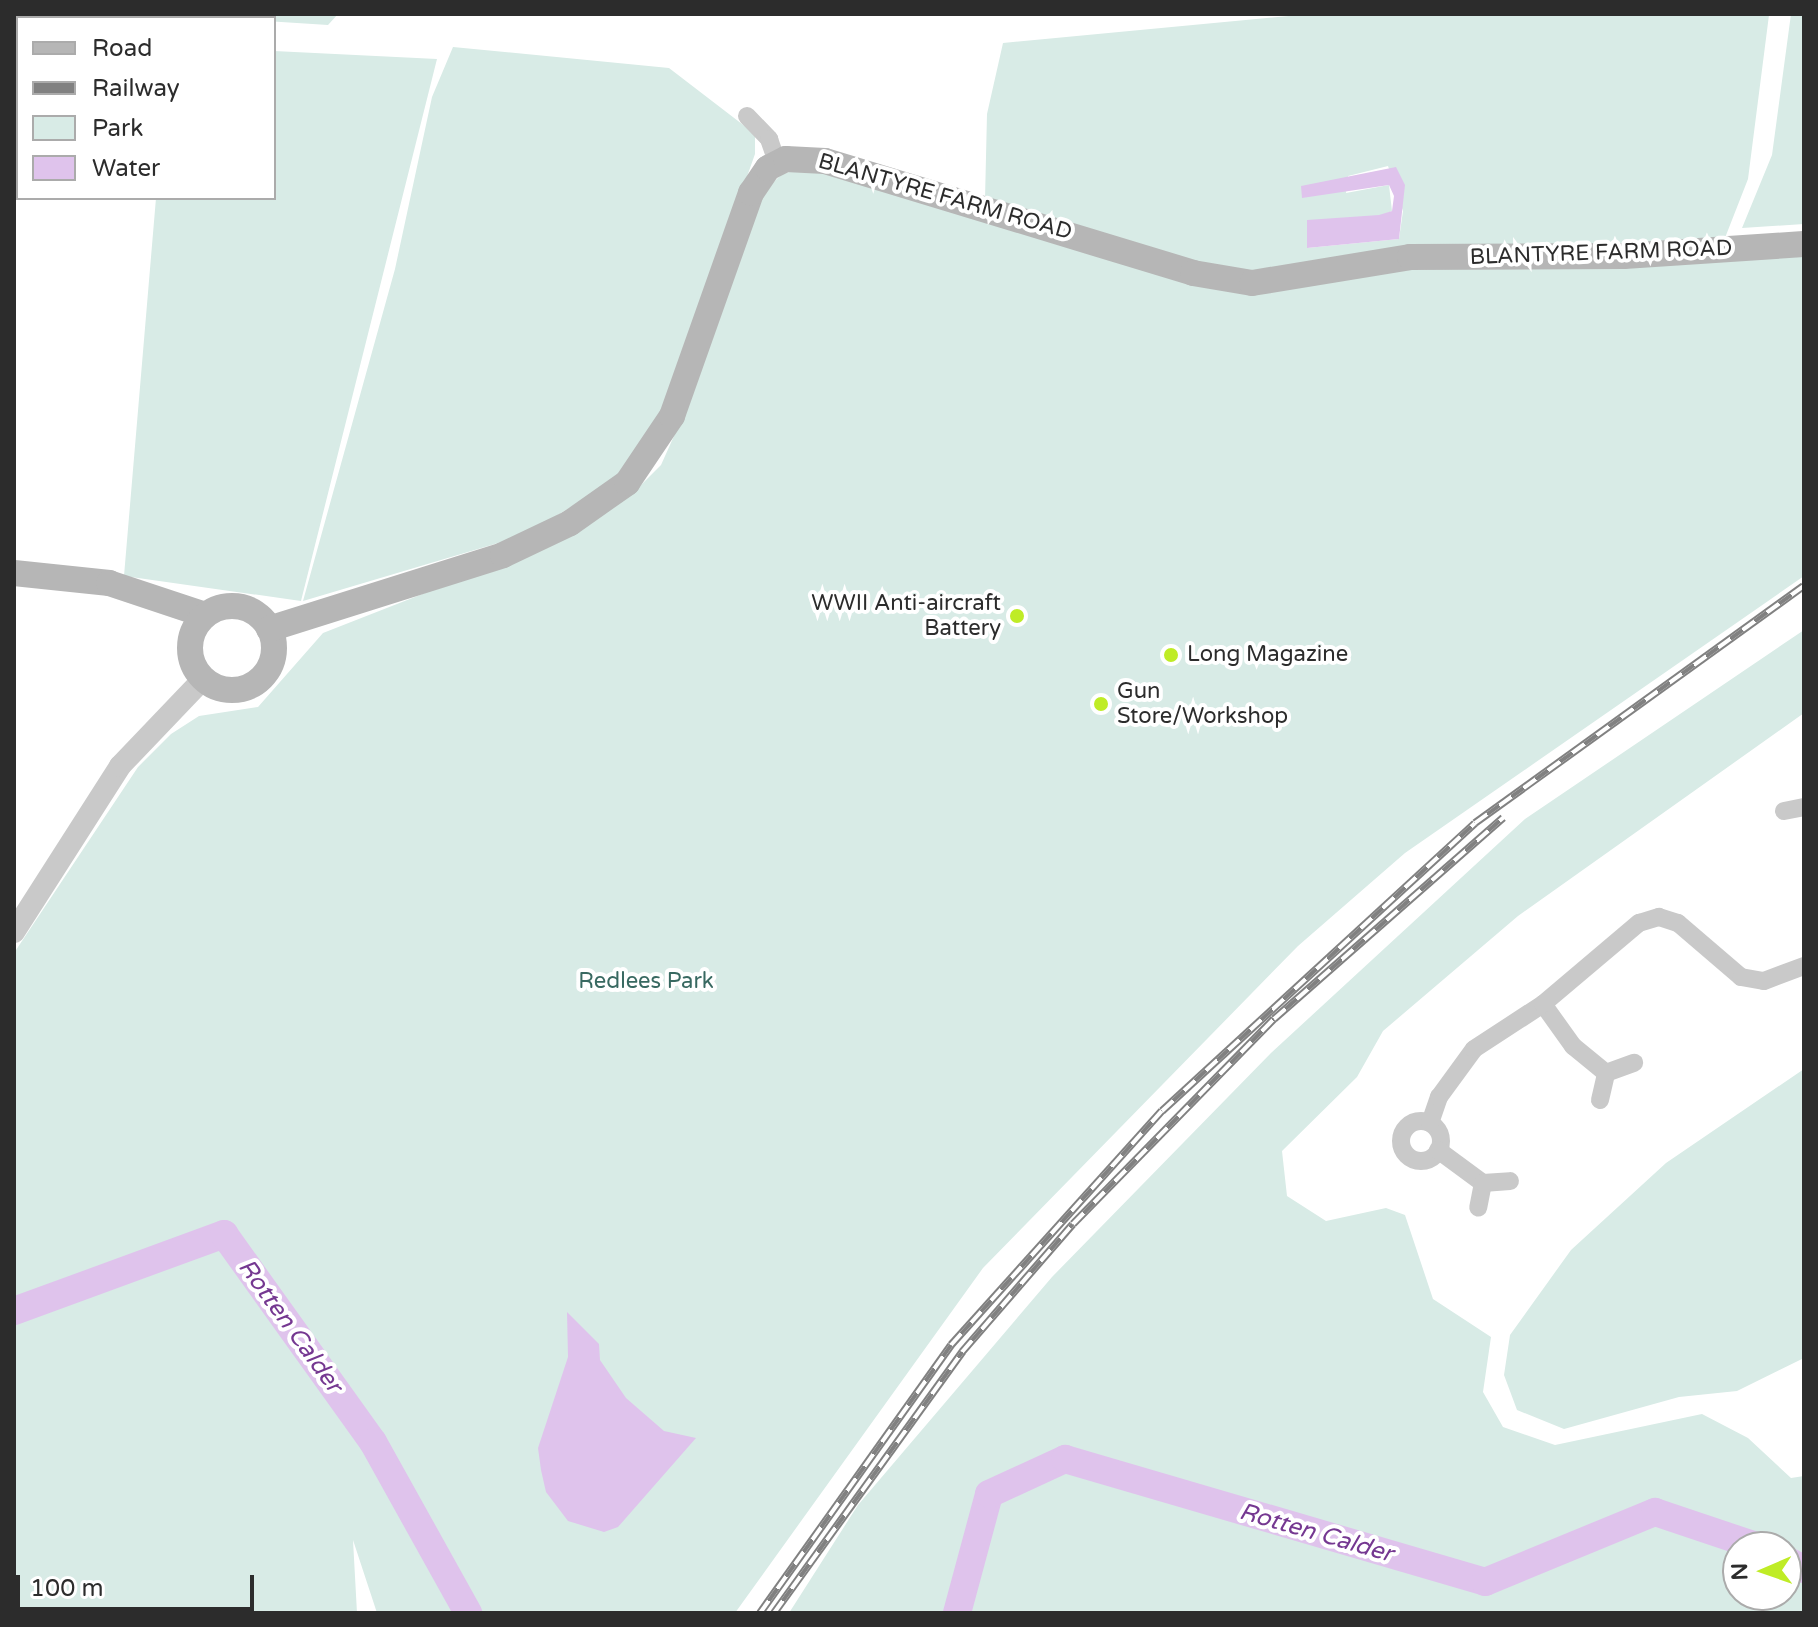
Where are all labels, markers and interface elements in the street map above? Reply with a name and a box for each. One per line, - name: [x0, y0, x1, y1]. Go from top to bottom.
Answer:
- legend: [16, 16, 276, 200]
- text: Road: [92, 34, 152, 63]
- text: Railway: [92, 74, 180, 103]
- text: Park: [92, 114, 143, 143]
- street label: BLANTYRE FARM ROAD: [815, 148, 1075, 246]
- text: Water: [92, 154, 160, 183]
- street label: BLANTYRE FARM ROAD: [1469, 235, 1733, 271]
- place label: WWII Anti-aircraft Battery: [811, 590, 1001, 642]
- marker: WWII Anti-aircraft Battery: [1008, 607, 1026, 625]
- place label: Long Magazine: [1187, 642, 1348, 668]
- marker: Long Magazine: [1162, 646, 1180, 664]
- place label: Gun Store/Workshop: [1117, 678, 1288, 730]
- marker: Gun Store/Workshop: [1092, 695, 1110, 713]
- park label: Redlees Park: [578, 969, 714, 995]
- water label: Rotten Calder: [232, 1254, 348, 1398]
- water label: Rotten Calder: [1236, 1497, 1396, 1569]
- north arrow: [1722, 1531, 1802, 1611]
- scale bar: [20, 1559, 258, 1609]
- text: N: [1727, 1562, 1753, 1581]
- text: 100 m: [30, 1574, 104, 1603]

